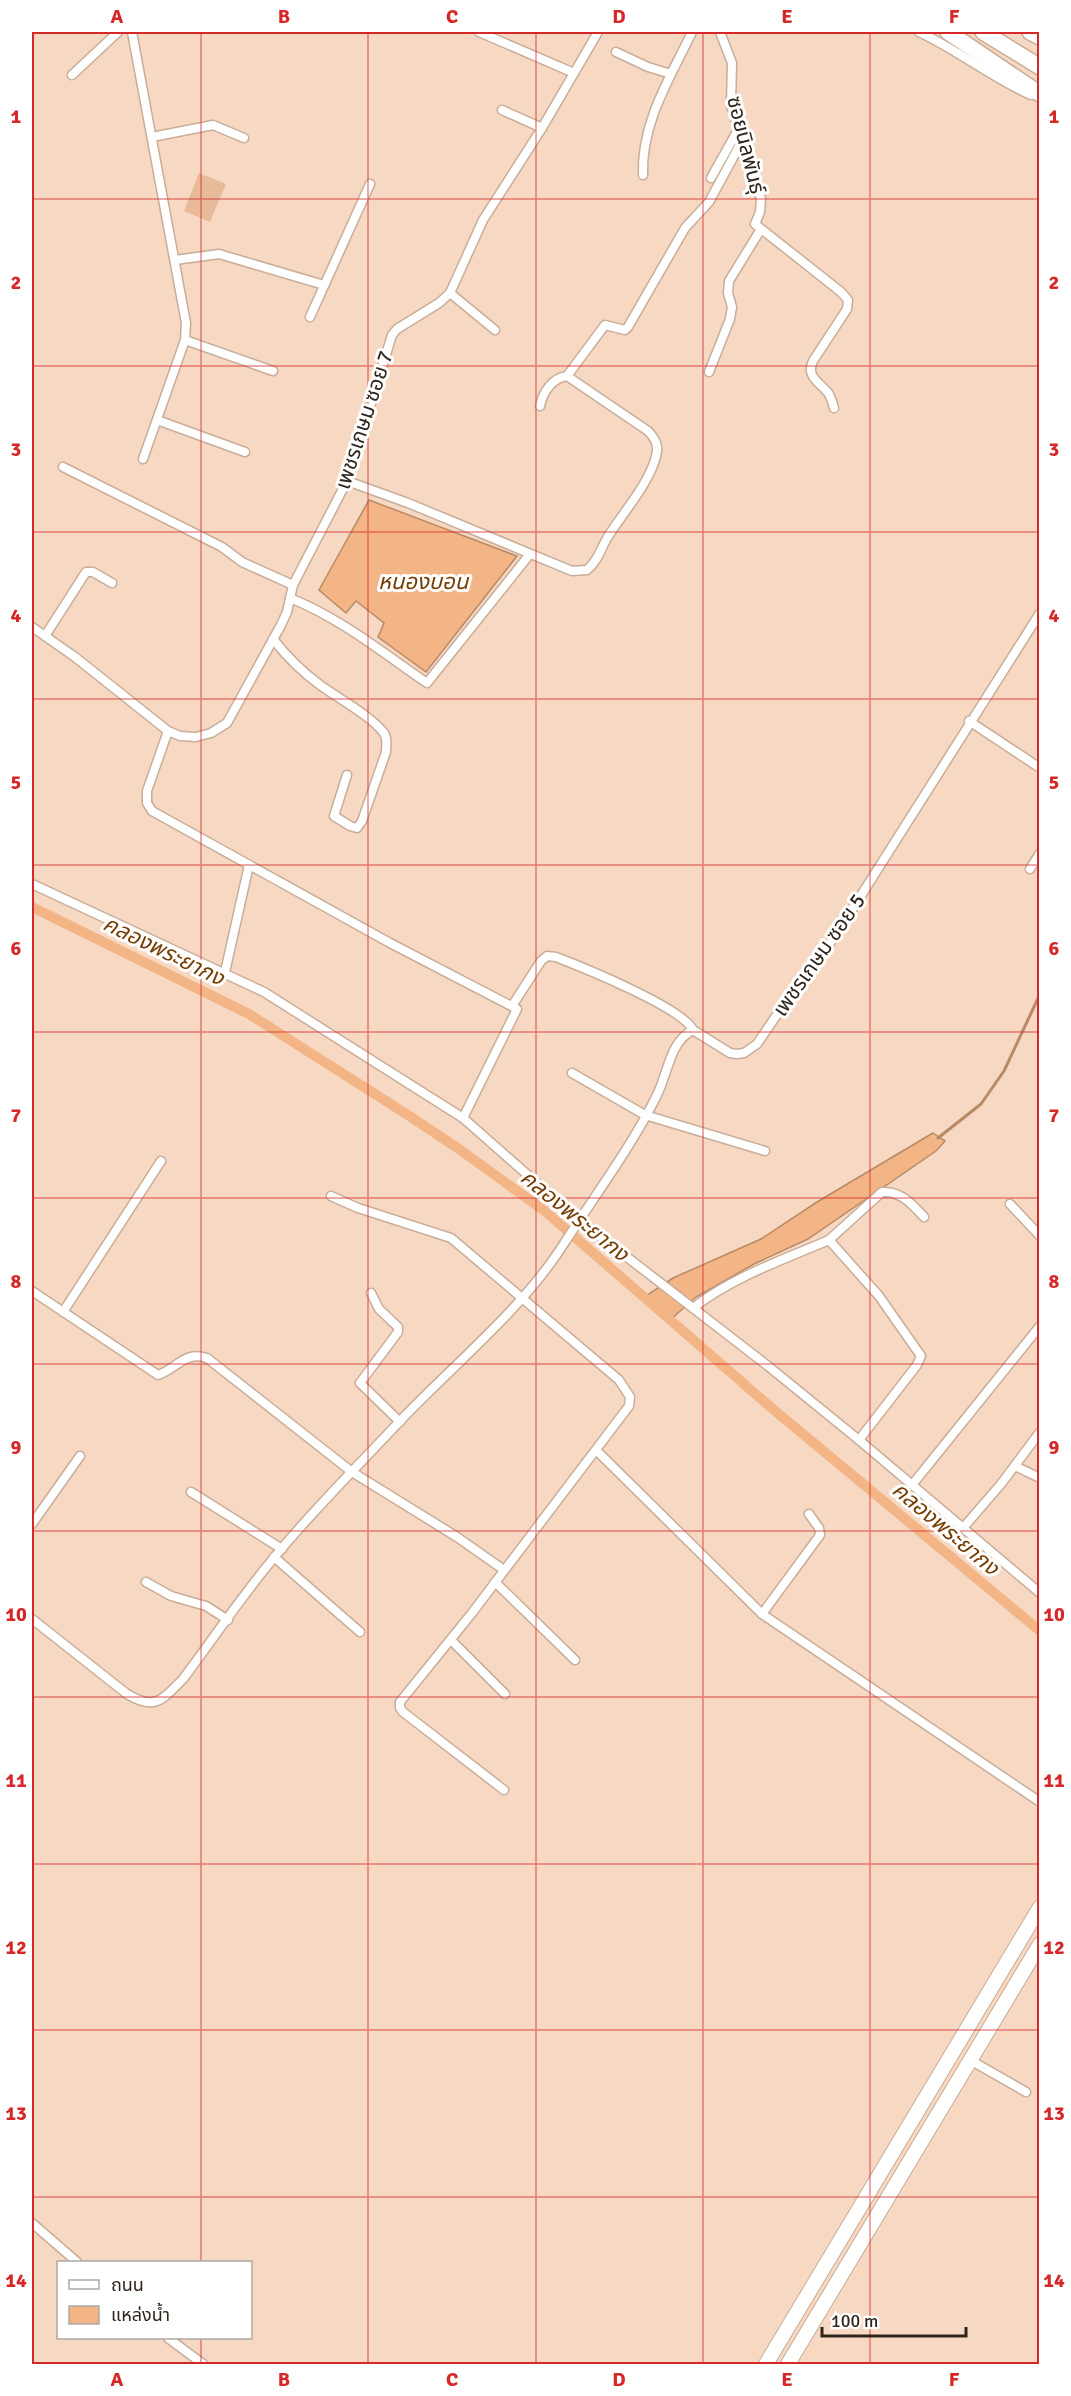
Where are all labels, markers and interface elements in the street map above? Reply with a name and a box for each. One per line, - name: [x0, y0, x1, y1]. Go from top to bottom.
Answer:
- text: A: [111, 4, 124, 29]
- text: B: [278, 4, 290, 29]
- text: C: [446, 4, 458, 29]
- text: D: [612, 4, 626, 29]
- text: E: [781, 4, 793, 29]
- text: F: [949, 4, 960, 29]
- street label: ซอยนิลพันธุ์: [721, 93, 771, 197]
- text: 1: [11, 104, 22, 129]
- text: 1: [1049, 104, 1060, 129]
- text: 2: [11, 270, 21, 295]
- text: 2: [1049, 270, 1059, 295]
- street label: เพชรเกษม ซอย 7: [329, 347, 399, 493]
- text: 3: [11, 437, 21, 462]
- text: 3: [1049, 437, 1059, 462]
- water label: หนองบอน: [378, 568, 470, 595]
- text: 4: [11, 603, 22, 628]
- text: 4: [1049, 603, 1060, 628]
- text: 5: [11, 770, 21, 795]
- text: 5: [1049, 770, 1059, 795]
- street label: เพชรเกษม ซอย 5: [767, 889, 871, 1021]
- water label: คลองพระยากง: [99, 910, 230, 992]
- text: 6: [11, 936, 22, 961]
- text: 6: [1049, 936, 1060, 961]
- text: 7: [11, 1103, 22, 1128]
- text: 7: [1049, 1103, 1060, 1128]
- water label: คลองพระยากง: [515, 1164, 635, 1268]
- text: 8: [11, 1269, 22, 1294]
- text: 8: [1049, 1269, 1060, 1294]
- text: 9: [11, 1435, 22, 1460]
- text: 9: [1049, 1435, 1060, 1460]
- water label: คลองพระยากง: [887, 1476, 1005, 1582]
- text: 10: [5, 1602, 27, 1627]
- text: 10: [1043, 1602, 1065, 1627]
- text: 11: [5, 1768, 27, 1793]
- text: 11: [1043, 1768, 1065, 1793]
- text: 12: [5, 1935, 27, 1960]
- text: 12: [1043, 1935, 1065, 1960]
- text: 13: [5, 2101, 27, 2126]
- text: 13: [1043, 2101, 1065, 2126]
- legend: [57, 2261, 252, 2339]
- text: 14: [5, 2268, 27, 2293]
- text: 14: [1043, 2268, 1065, 2293]
- text: ถนน: [111, 2274, 144, 2296]
- scale bar: [822, 2300, 966, 2338]
- text: แหล่งน้ำ: [111, 2302, 170, 2326]
- text: 100 m: [831, 2310, 878, 2332]
- text: A: [111, 2367, 124, 2392]
- text: B: [278, 2367, 290, 2392]
- text: C: [446, 2367, 458, 2392]
- text: D: [612, 2367, 626, 2392]
- text: E: [781, 2367, 793, 2392]
- text: F: [949, 2367, 960, 2392]

